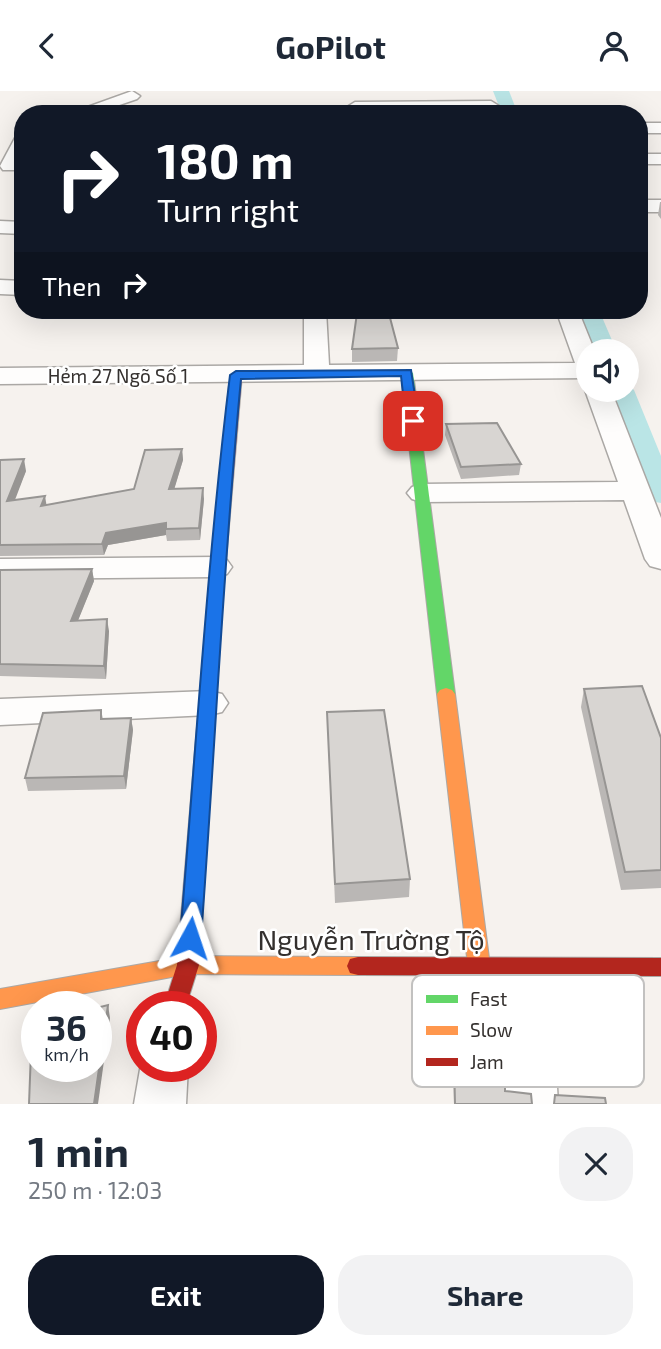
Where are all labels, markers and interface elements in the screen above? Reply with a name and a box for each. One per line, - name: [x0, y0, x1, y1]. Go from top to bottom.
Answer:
- icon: back: [28, 27, 66, 65]
- text: GoPilot: [275, 27, 386, 65]
- icon: person: [595, 27, 633, 65]
- text: 180 m: [157, 130, 293, 189]
- icon: right: [42, 133, 133, 224]
- text: Turn right: [157, 190, 299, 228]
- icon: right: [115, 266, 153, 304]
- text: Then: [42, 270, 101, 301]
- map controls: [576, 339, 639, 402]
- button: sound: [576, 339, 639, 402]
- street label: Hẻm 27 Ngõ Số 1: [48, 364, 188, 387]
- pin: [383, 391, 443, 451]
- icon: arrive: [394, 402, 432, 440]
- position arrow: [153, 901, 227, 975]
- street label: Nguyễn Trường Tộ: [257, 922, 485, 956]
- legend: [412, 975, 644, 1087]
- text: Fast: [470, 987, 507, 1010]
- speed limit sign: 40: [126, 991, 217, 1082]
- text: 36: [46, 1006, 87, 1048]
- text: Slow: [470, 1018, 513, 1041]
- text: km/h: [44, 1043, 89, 1065]
- text: Jam: [470, 1050, 504, 1073]
- text: 1 min: [28, 1125, 129, 1175]
- button: close: [559, 1127, 633, 1201]
- text: 250 m · 12:03: [28, 1176, 162, 1204]
- button: Exit: [28, 1255, 324, 1335]
- button: Share: [338, 1255, 633, 1335]

